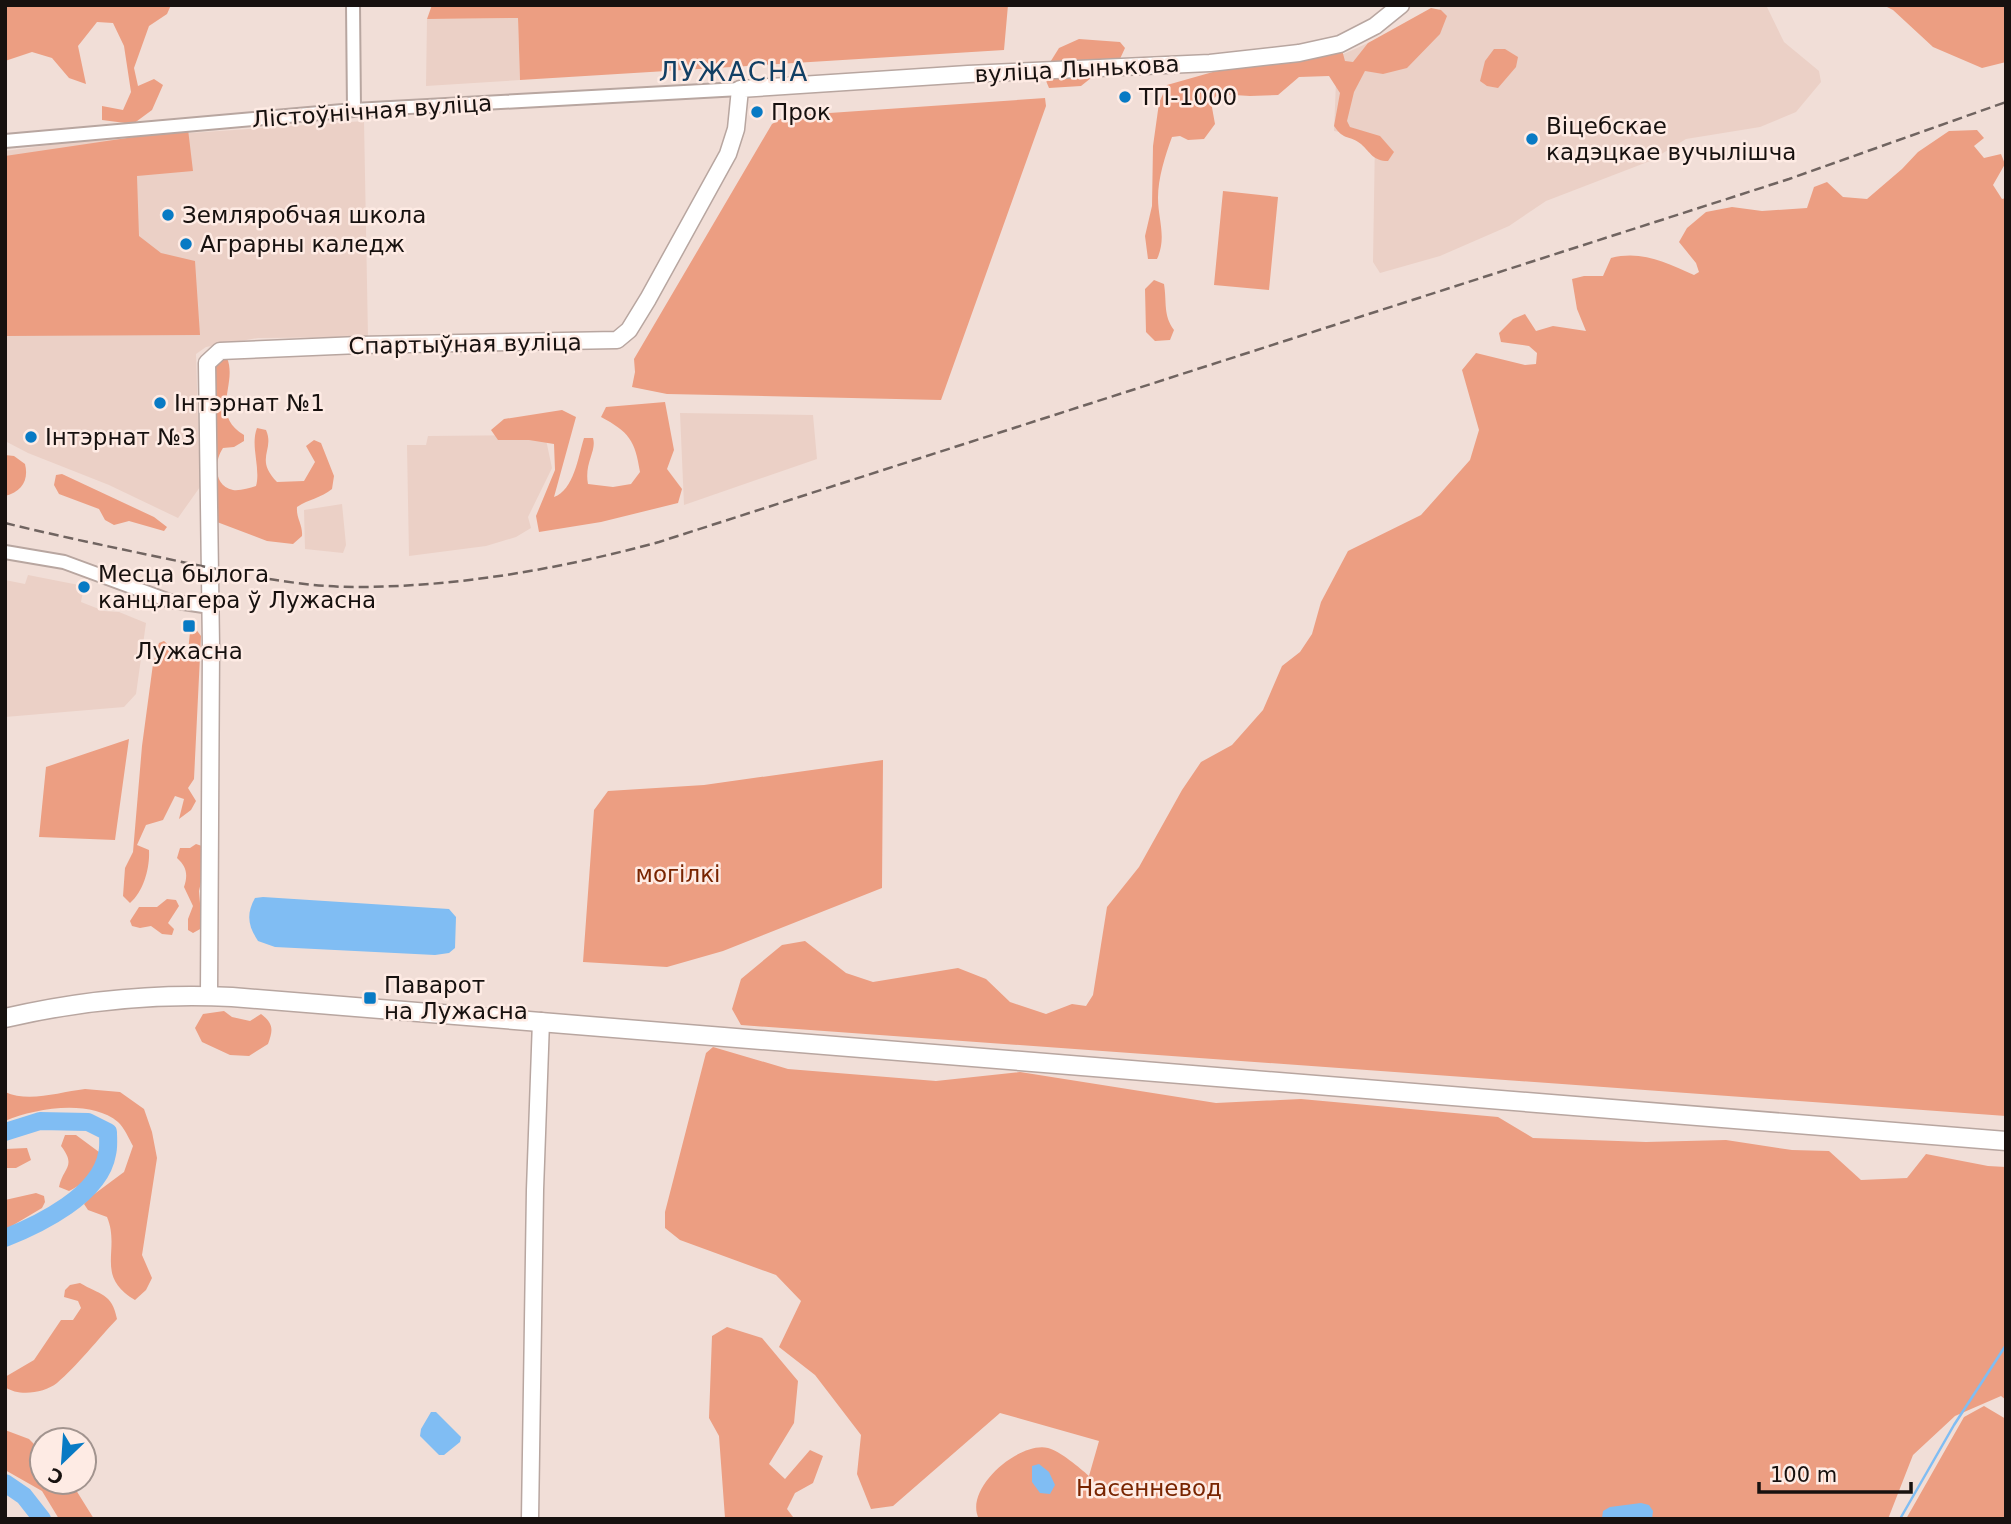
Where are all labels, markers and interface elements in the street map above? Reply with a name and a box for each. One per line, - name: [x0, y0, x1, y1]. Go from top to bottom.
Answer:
- street label: вуліца Лынькова: [974, 51, 1180, 87]
- district label: ЛУЖАСНА: [659, 57, 809, 87]
- place label: ТП-1000: [1138, 84, 1237, 110]
- marker: ТП-1000: [1117, 89, 1133, 105]
- street label: Лістоўнічная вуліца: [251, 90, 493, 132]
- place label: Прок: [771, 99, 831, 125]
- marker: Прок: [749, 104, 765, 120]
- place label: Віцебскае кадэцкае вучылішча: [1546, 113, 1796, 165]
- marker: Віцебскае кадэцкае вучылішча: [1524, 131, 1540, 147]
- place label: Земляробчая школа: [182, 202, 426, 228]
- marker: Земляробчая школа: [160, 207, 176, 223]
- place label: Аграрны каледж: [200, 231, 405, 257]
- marker: Аграрны каледж: [178, 236, 194, 252]
- street label: Спартыўная вуліца: [348, 329, 582, 359]
- place label: Інтэрнат №1: [174, 390, 325, 416]
- marker: Інтэрнат №1: [152, 395, 168, 411]
- place label: Інтэрнат №3: [45, 424, 196, 450]
- marker: Інтэрнат №3: [23, 429, 39, 445]
- place label: Месца былога канцлагера ў Лужасна: [98, 561, 376, 613]
- marker: Месца былога канцлагера ў Лужасна: [76, 579, 92, 595]
- marker: Лужасна: [181, 618, 197, 634]
- place label: Лужасна: [135, 638, 243, 664]
- park label: могілкі: [636, 861, 720, 887]
- place label: Паварот на Лужасна: [384, 972, 528, 1024]
- marker: Паварот на Лужасна: [362, 990, 378, 1006]
- north arrow: [28, 1426, 98, 1496]
- scale bar: [1759, 1450, 1911, 1494]
- text: С: [45, 1463, 67, 1489]
- text: 100 m: [1770, 1463, 1837, 1487]
- park label: Насенневод: [1076, 1475, 1222, 1501]

